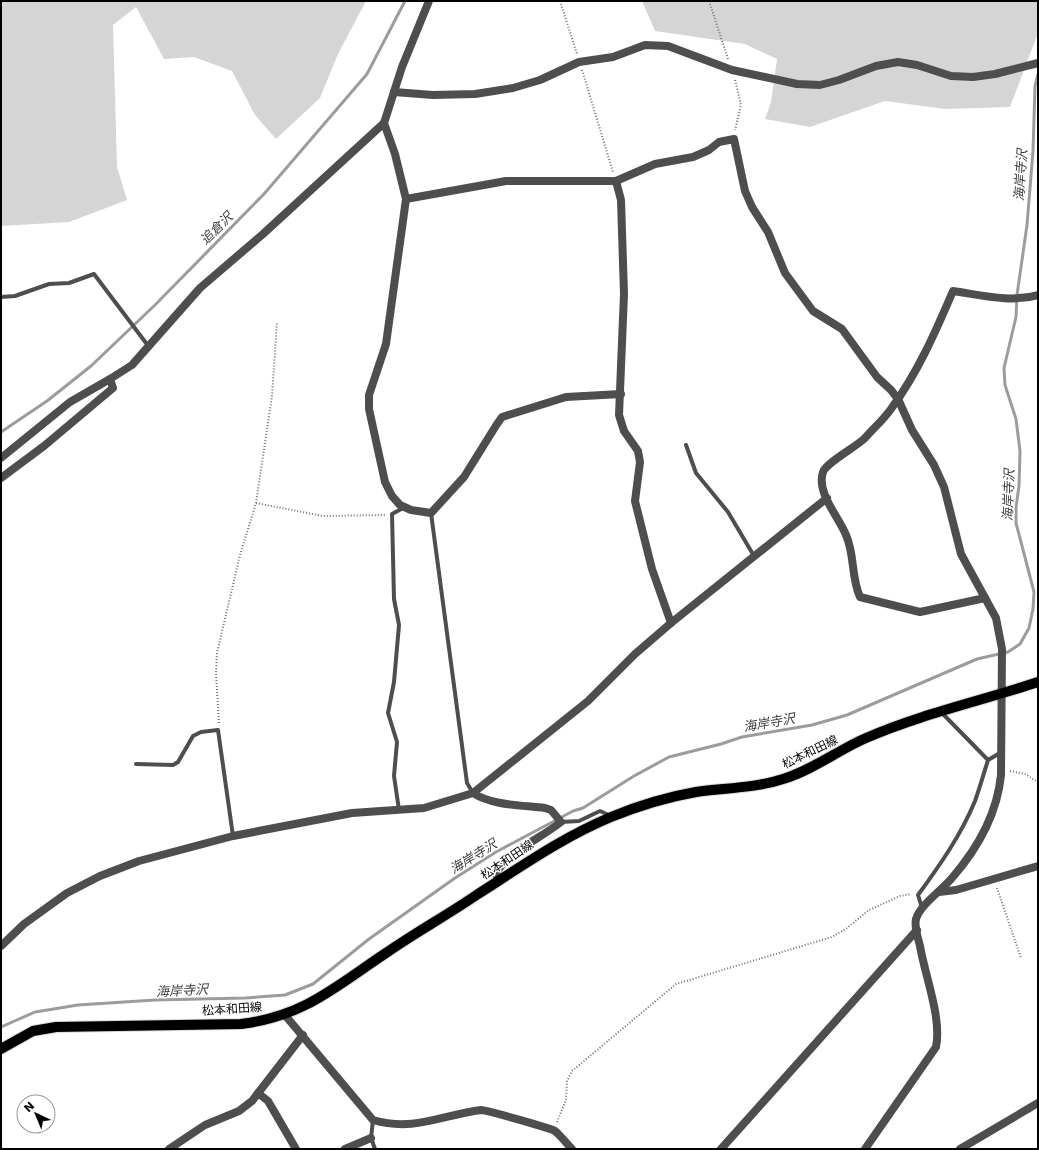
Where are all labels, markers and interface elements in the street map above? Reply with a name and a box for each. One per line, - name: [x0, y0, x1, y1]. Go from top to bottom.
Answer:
- water label: 海岸寺沢: [1011, 147, 1030, 202]
- water label: 追倉沢: [197, 208, 237, 247]
- water label: 海岸寺沢: [1000, 467, 1017, 521]
- water label: 海岸寺沢: [742, 710, 798, 734]
- street label: 松本和田線: [780, 733, 840, 771]
- water label: 海岸寺沢: [447, 835, 501, 877]
- street label: 松本和田線: [478, 837, 536, 883]
- water label: 海岸寺沢: [156, 982, 210, 999]
- street label: 松本和田線: [202, 1000, 262, 1018]
- north arrow: [16, 1094, 56, 1134]
- text: N: [22, 1099, 37, 1115]

